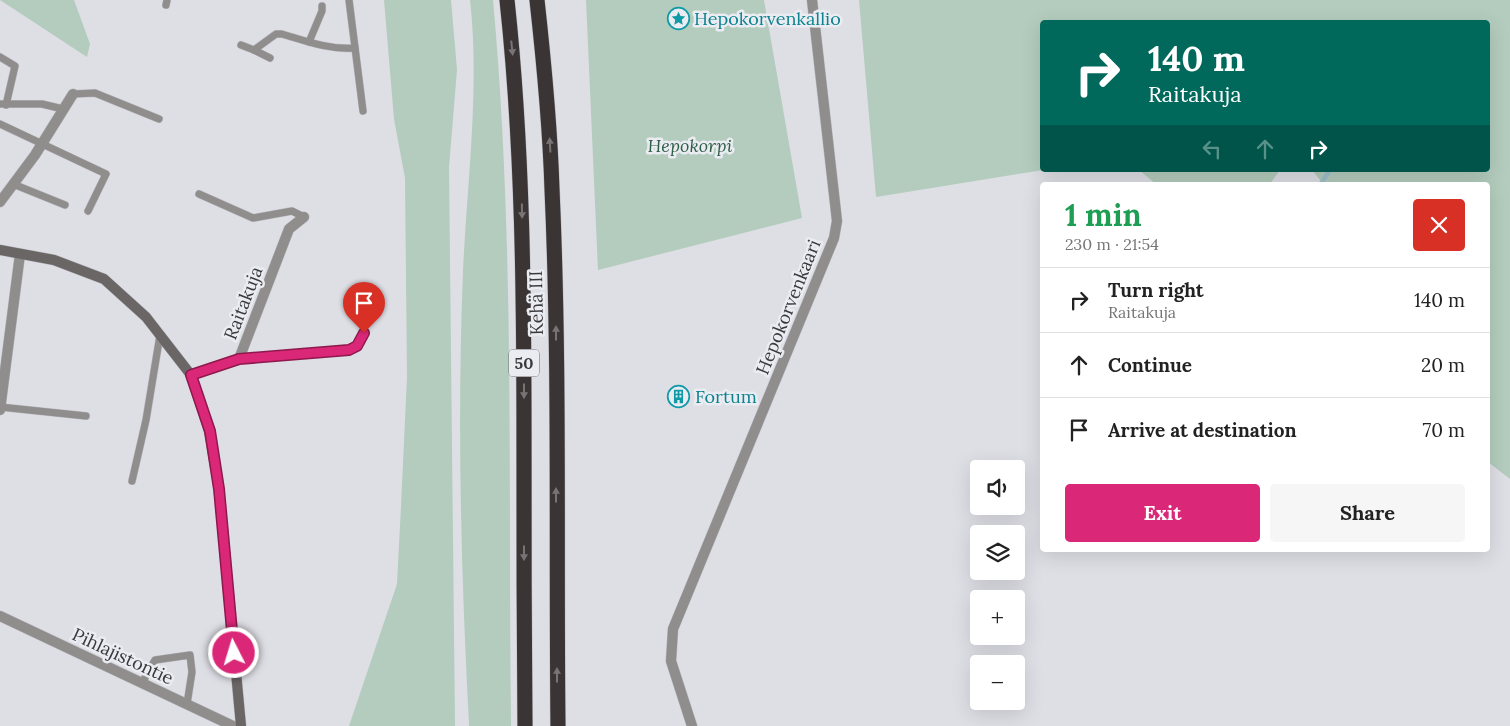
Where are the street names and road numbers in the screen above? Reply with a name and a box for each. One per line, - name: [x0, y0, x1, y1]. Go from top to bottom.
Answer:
- street label: Hepokorvenkaari: [750, 236, 826, 378]
- street label: Raitakuja: [219, 263, 267, 343]
- street label: Kehä III: [524, 270, 548, 336]
- road number: 50: [509, 349, 539, 376]
- street label: Pihlajistontie: [69, 623, 178, 690]

